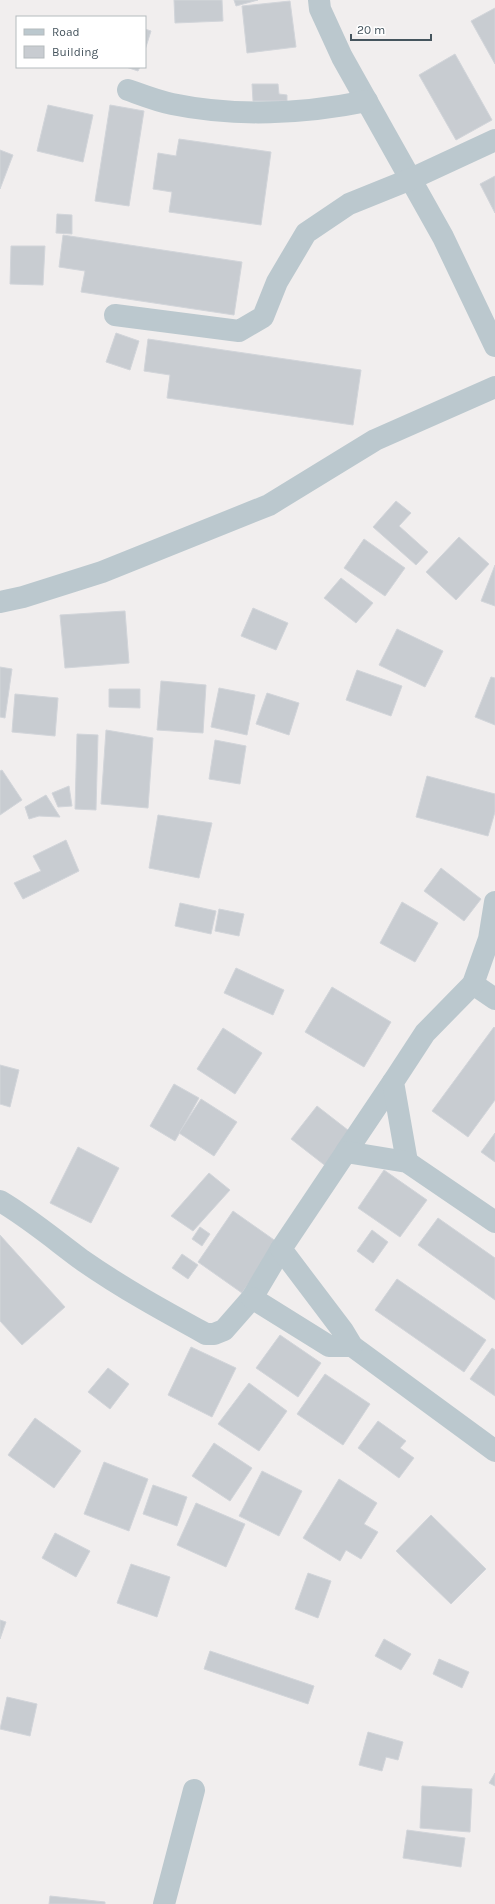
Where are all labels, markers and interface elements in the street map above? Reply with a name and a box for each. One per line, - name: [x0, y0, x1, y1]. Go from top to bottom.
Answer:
- legend: [16, 16, 146, 68]
- scale bar: [351, 16, 431, 42]
- text: 20 m: [357, 23, 385, 37]
- text: Road: [52, 25, 80, 39]
- text: Building: [52, 45, 99, 59]

